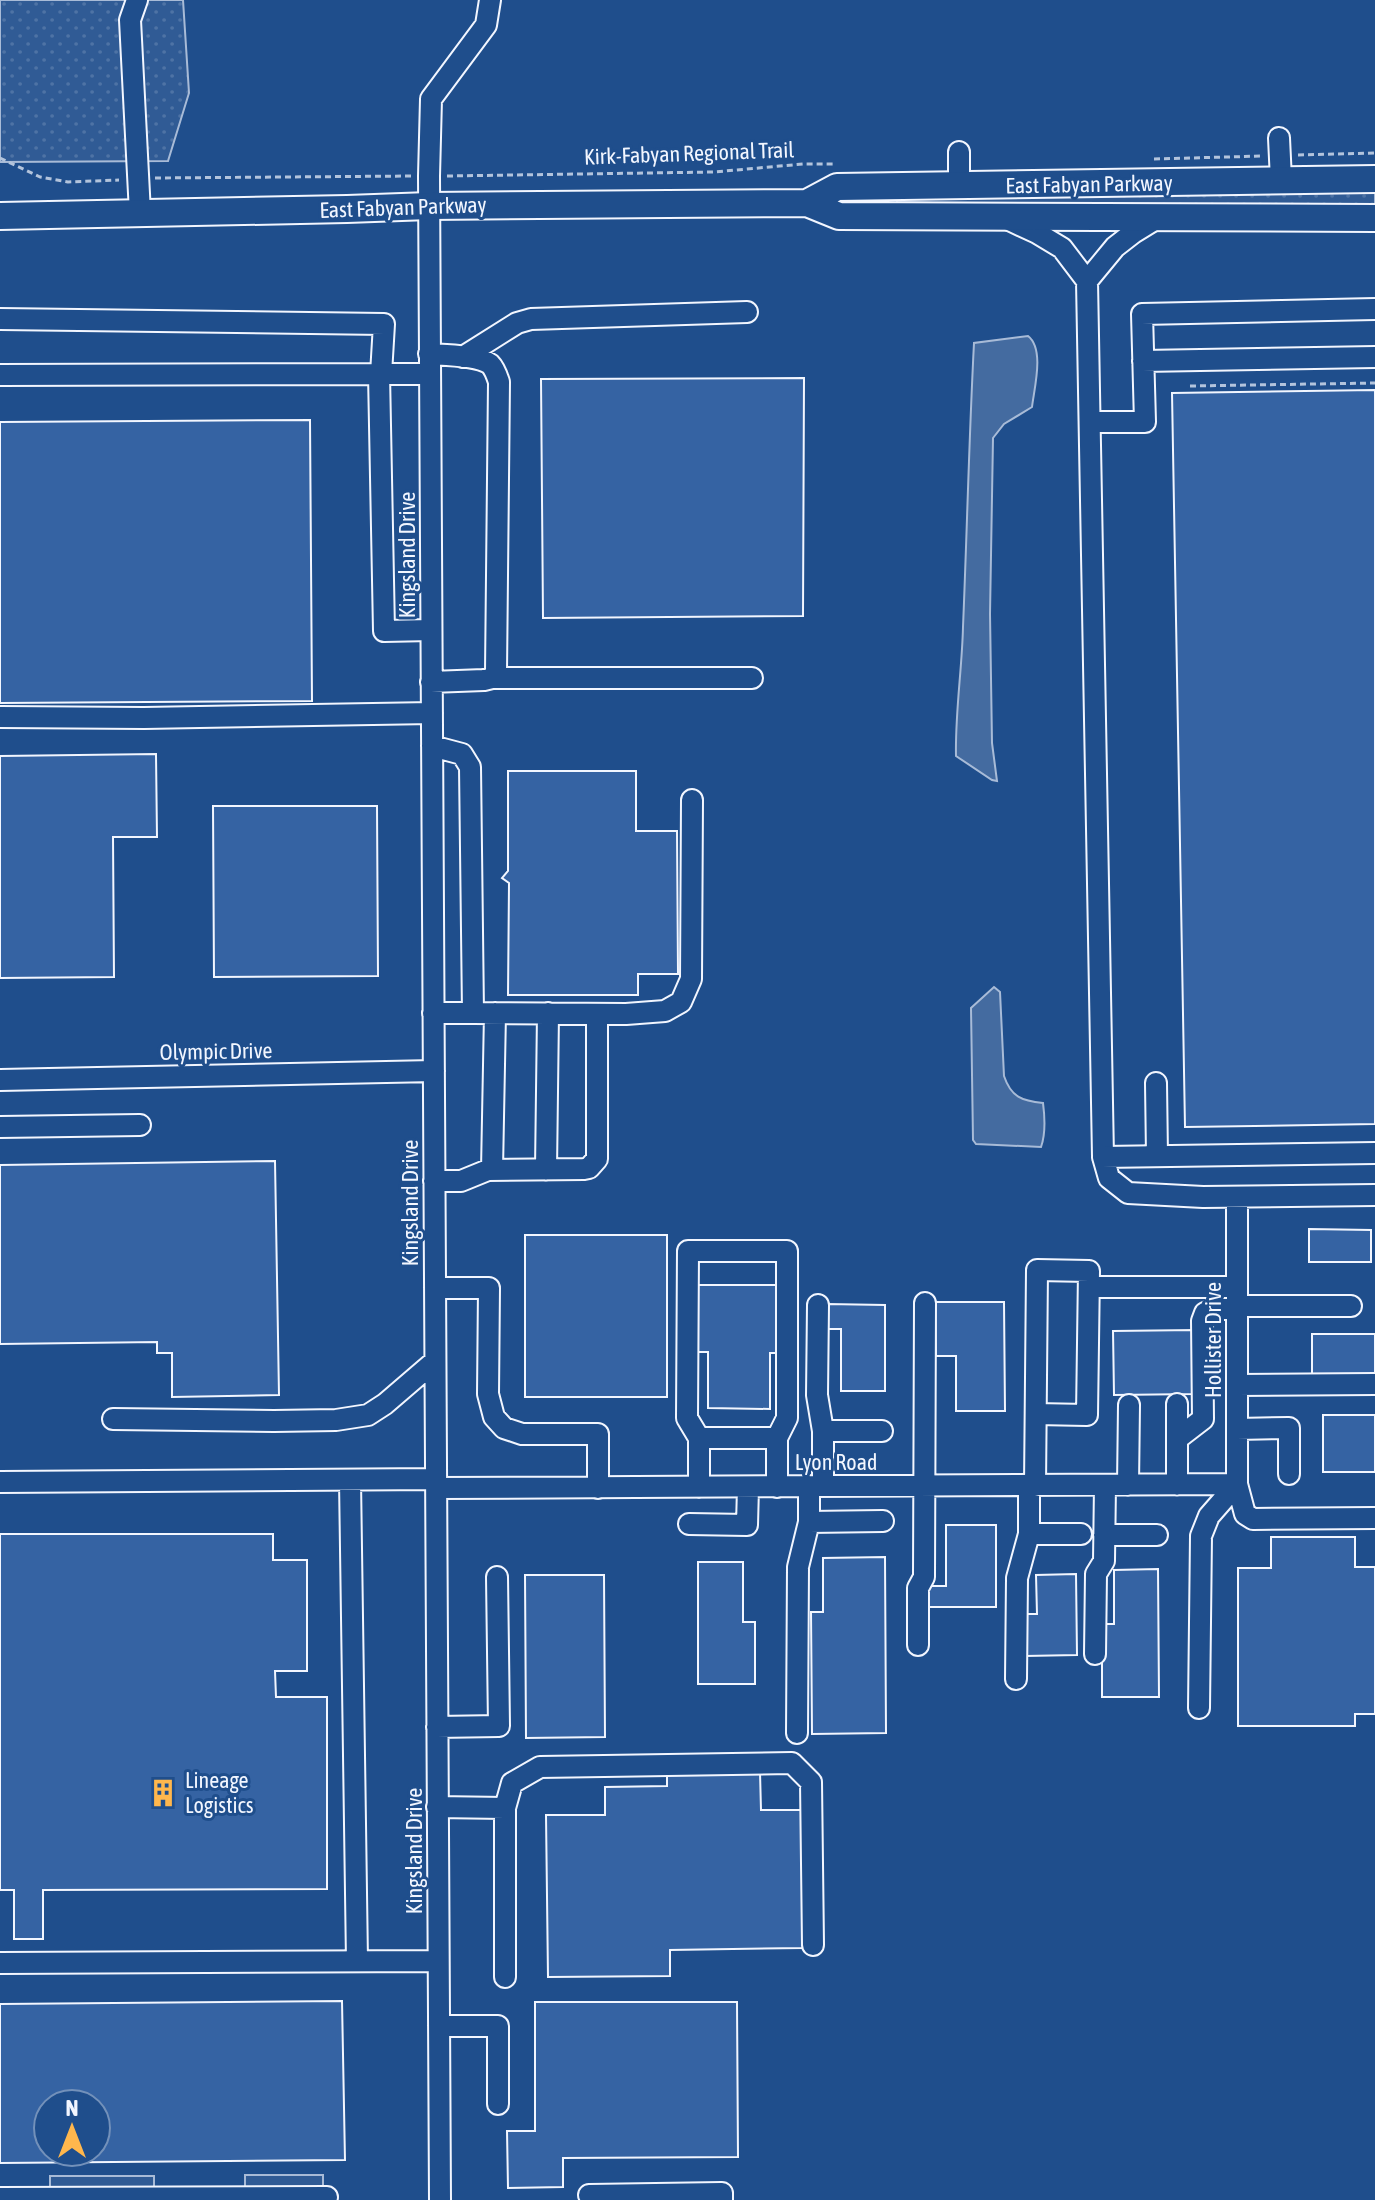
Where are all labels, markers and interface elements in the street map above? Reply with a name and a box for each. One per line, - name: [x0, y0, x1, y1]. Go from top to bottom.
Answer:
- street label: Kirk-Fabyan Regional Trail: [583, 136, 795, 170]
- street label: East Fabyan Parkway: [1005, 170, 1173, 198]
- street label: East Fabyan Parkway: [319, 191, 487, 223]
- street label: Kingsland Drive: [394, 492, 420, 618]
- street label: Olympic Drive: [159, 1037, 273, 1065]
- street label: Kingsland Drive: [397, 1140, 423, 1266]
- street label: Hollister Drive: [1200, 1282, 1226, 1398]
- street label: Lyon Road: [795, 1449, 877, 1475]
- place label: Lineage Logistics: [185, 1767, 254, 1818]
- building icon: Lineage Logistics: [148, 1778, 178, 1808]
- street label: Kingsland Drive: [401, 1788, 427, 1914]
- north arrow: [32, 2088, 112, 2168]
- text: N: [66, 2095, 78, 2121]

